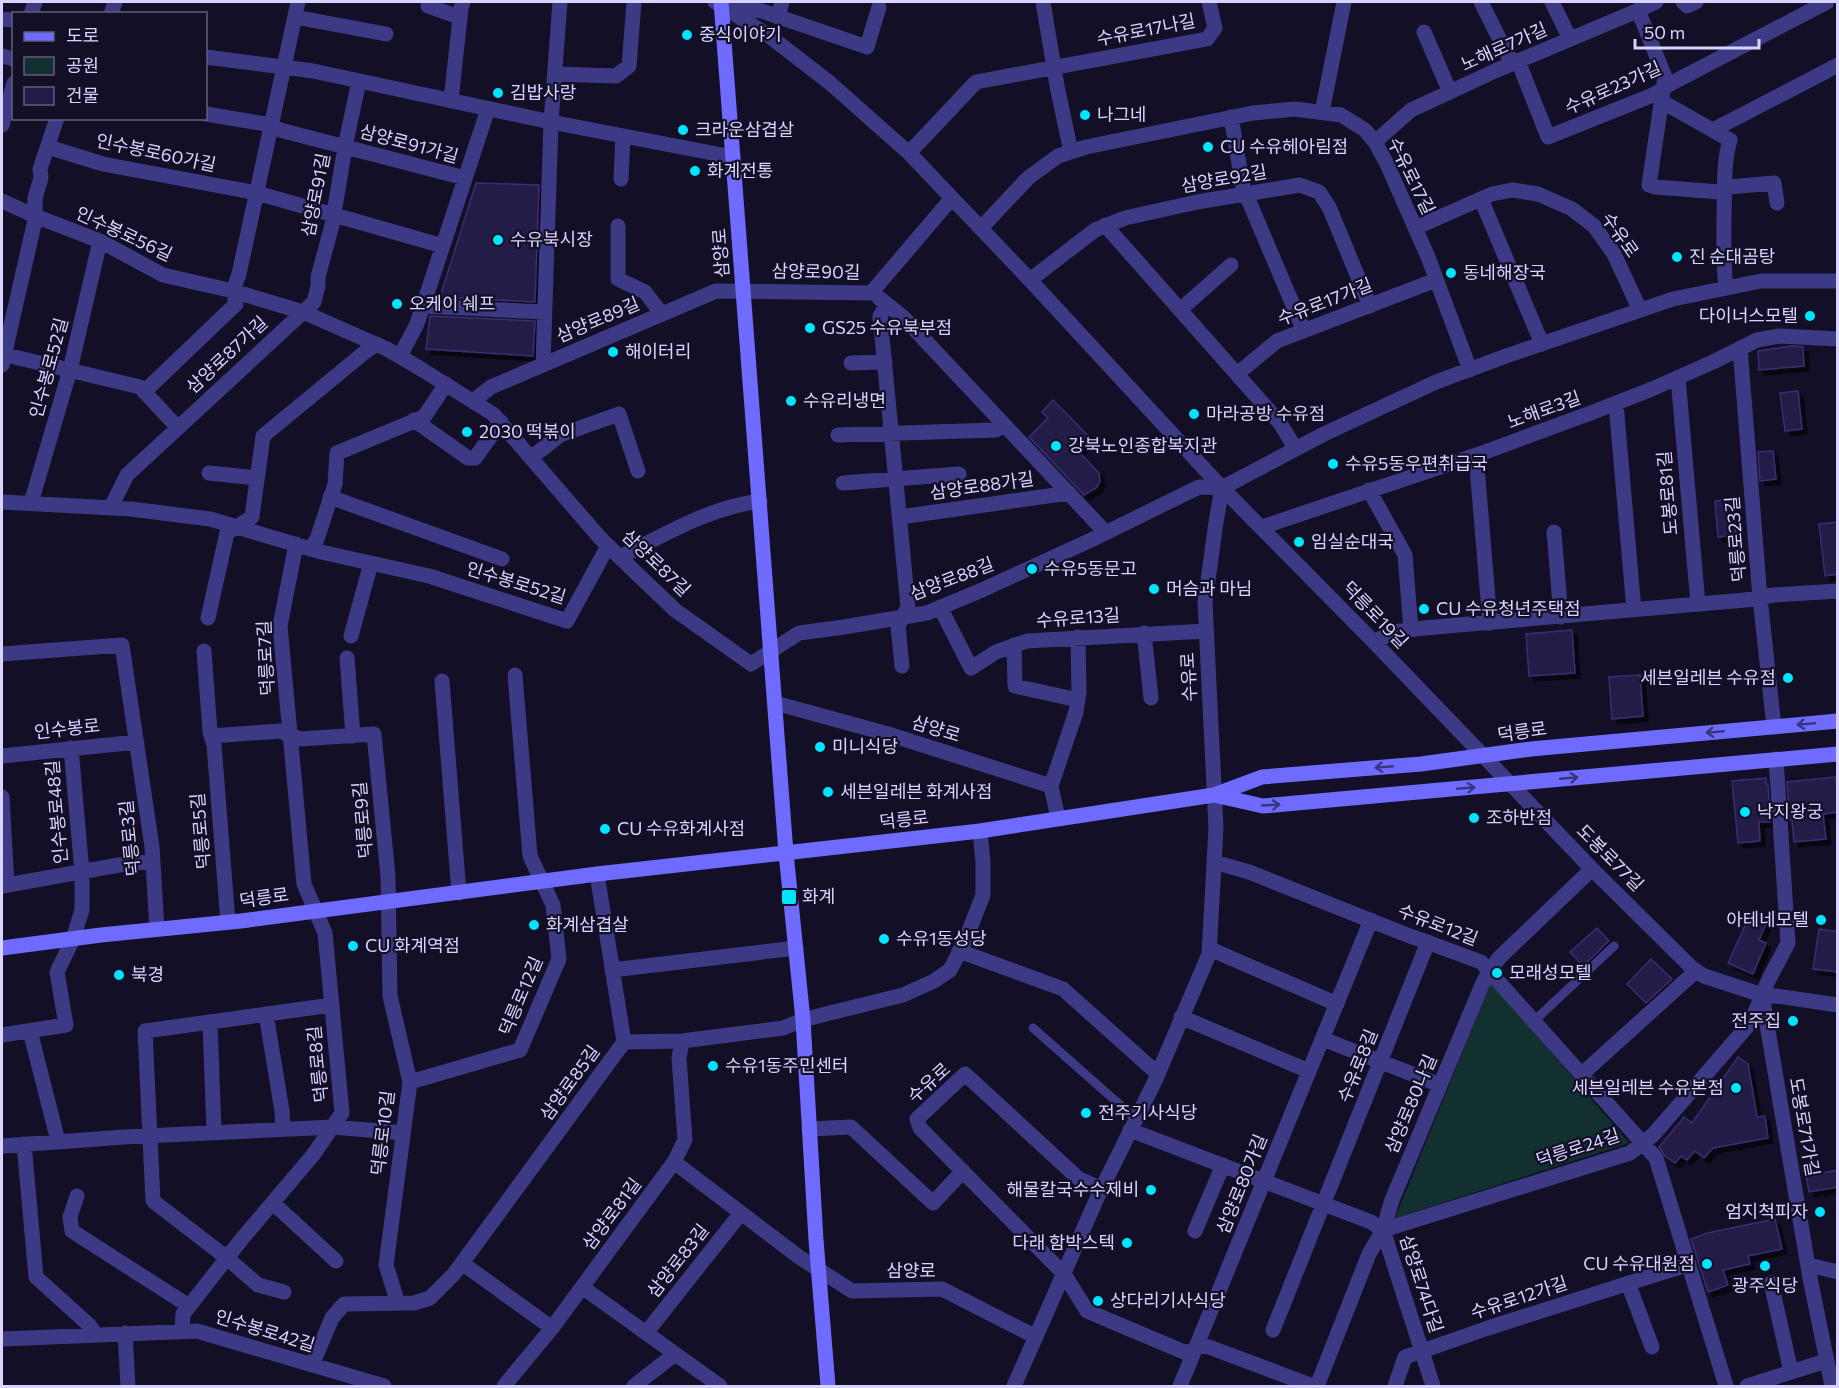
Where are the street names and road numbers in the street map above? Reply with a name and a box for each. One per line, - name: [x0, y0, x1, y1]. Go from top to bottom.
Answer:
- street label: 수유로17나길: [1095, 9, 1197, 49]
- street label: 노해로7가길: [1457, 17, 1550, 75]
- street label: 수유로23가길: [1561, 56, 1664, 118]
- street label: 삼양로91가길: [357, 119, 461, 167]
- street label: 인수봉로60가길: [94, 129, 218, 175]
- street label: 수유로17길: [1384, 133, 1440, 218]
- street label: 삼양로91길: [296, 151, 334, 239]
- street label: 삼양로92길: [1179, 160, 1269, 196]
- street label: 인수봉로56길: [73, 201, 176, 265]
- street label: 수유로: [1598, 208, 1644, 261]
- street label: 삼양로: [707, 228, 733, 279]
- street label: 삼양로90길: [771, 259, 861, 283]
- street label: 수유로17가길: [1274, 273, 1375, 329]
- street label: 삼양로89길: [553, 292, 642, 346]
- street label: 삼양로87가길: [181, 311, 272, 397]
- street label: 인수봉로52길: [24, 315, 72, 420]
- street label: 노해로3길: [1504, 386, 1583, 432]
- street label: 도봉로81길: [1652, 450, 1682, 536]
- street label: 삼양로88가길: [929, 467, 1035, 503]
- street label: 덕릉로23길: [1720, 495, 1750, 583]
- street label: 삼양로87길: [618, 524, 695, 600]
- street label: 삼양로88길: [907, 552, 997, 604]
- street label: 인수봉로52길: [464, 556, 569, 608]
- street label: 덕릉로19길: [1338, 576, 1413, 652]
- street label: 수유로13길: [1035, 603, 1121, 631]
- street label: 덕릉로7길: [252, 620, 278, 696]
- street label: 수유로: [1176, 652, 1200, 702]
- street label: 삼양로: [909, 710, 963, 746]
- street label: 인수봉로: [33, 714, 101, 742]
- street label: 덕릉로: [1496, 717, 1548, 745]
- street label: 인수봉로48길: [40, 759, 72, 865]
- street label: 덕릉로9길: [348, 781, 376, 859]
- street label: 덕릉로5길: [186, 792, 214, 870]
- street label: 덕릉로3길: [114, 799, 144, 877]
- street label: 덕릉로: [878, 805, 930, 833]
- street label: 도봉로77길: [1573, 819, 1649, 895]
- street label: 덕릉로: [238, 883, 290, 911]
- street label: 수유로12길: [1395, 899, 1481, 949]
- street label: 덕릉로12길: [494, 953, 547, 1039]
- street label: 덕릉로8길: [302, 1025, 332, 1104]
- street label: 수유로8길: [1332, 1026, 1382, 1106]
- street label: 삼양로85길: [535, 1041, 604, 1124]
- street label: 삼양로80나길: [1379, 1051, 1441, 1156]
- street label: 수유로: [903, 1057, 954, 1107]
- street label: 도봉로71가길: [1785, 1076, 1825, 1178]
- street label: 덕릉로10길: [366, 1089, 398, 1177]
- street label: 덕릉로24길: [1533, 1123, 1622, 1171]
- street label: 삼양로80가길: [1211, 1131, 1271, 1237]
- street label: 삼양로81길: [577, 1173, 646, 1254]
- street label: 삼양로83길: [642, 1219, 713, 1302]
- street label: 삼양로74다길: [1396, 1232, 1448, 1336]
- street label: 삼양로: [886, 1259, 936, 1281]
- street label: 수유로12가길: [1468, 1271, 1570, 1323]
- street label: 인수봉로42길: [213, 1304, 318, 1356]

